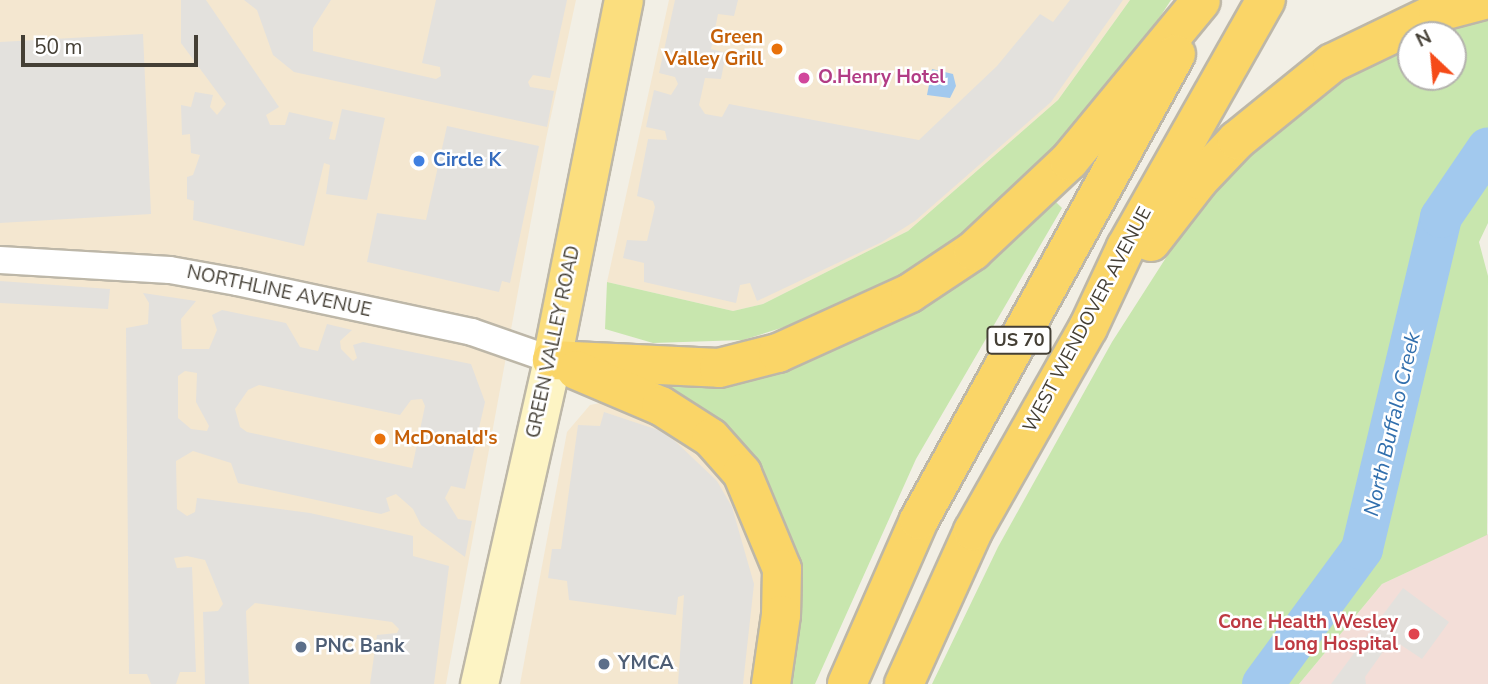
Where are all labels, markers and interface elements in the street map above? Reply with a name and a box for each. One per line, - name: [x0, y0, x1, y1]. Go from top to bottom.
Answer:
- scale bar: [24, 21, 201, 65]
- north arrow: [1397, 21, 1467, 91]
- text: N: [1412, 24, 1436, 54]
- place label: Green Valley Grill: [665, 27, 763, 71]
- text: 50 m: [34, 33, 83, 61]
- marker: Green Valley Grill: [769, 41, 785, 57]
- place label: O.Henry Hotel: [818, 67, 945, 89]
- marker: O.Henry Hotel: [796, 70, 812, 86]
- place label: Circle K: [433, 150, 501, 172]
- marker: Circle K: [411, 153, 427, 169]
- street label: WEST WENDOVER AVENUE: [1019, 204, 1157, 436]
- street label: GREEN VALLEY ROAD: [522, 244, 586, 440]
- street label: NORTHLINE AVENUE: [185, 261, 373, 323]
- road number: US 70: [986, 326, 1052, 354]
- water label: North Buffalo Creek: [1359, 330, 1425, 518]
- place label: McDonald's: [394, 428, 498, 450]
- marker: McDonald's: [372, 431, 388, 447]
- place label: Cone Health Wesley Long Hospital: [1218, 612, 1398, 656]
- marker: Cone Health Wesley Long Hospital: [1404, 624, 1424, 644]
- place label: PNC Bank: [315, 636, 404, 658]
- marker: PNC Bank: [293, 639, 309, 655]
- place label: YMCA: [618, 653, 674, 675]
- marker: YMCA: [596, 656, 612, 672]

